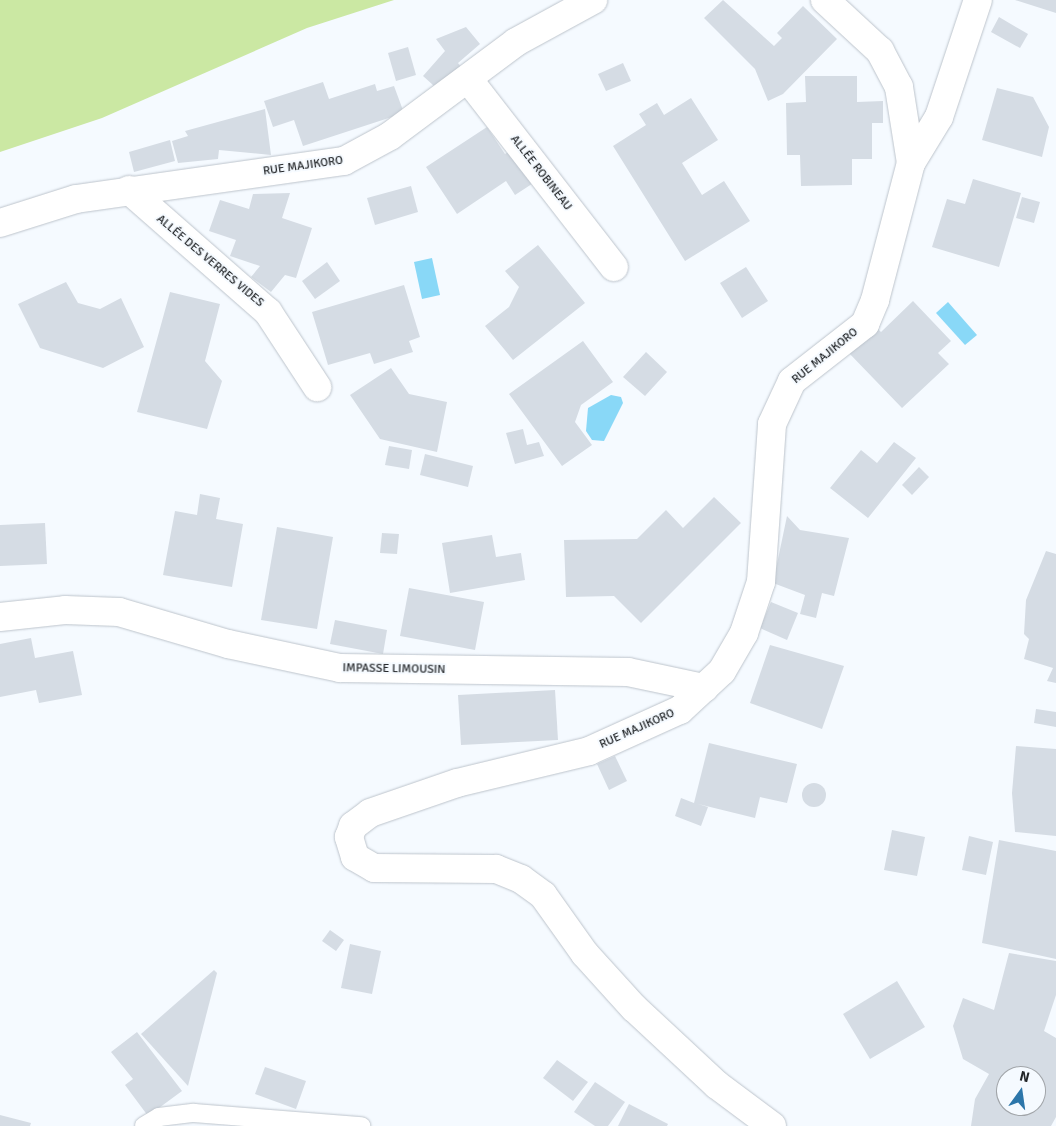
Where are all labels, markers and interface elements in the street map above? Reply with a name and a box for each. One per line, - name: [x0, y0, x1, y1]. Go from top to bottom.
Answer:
- street label: ALLÉE ROBINEAU: [507, 132, 575, 214]
- street label: RUE MAJIKORO: [262, 153, 344, 179]
- street label: ALLÉE DES VERRES VIDES: [153, 212, 267, 310]
- street label: RUE MAJIKORO: [789, 325, 861, 387]
- street label: IMPASSE LIMOUSIN: [342, 661, 446, 677]
- street label: RUE MAJIKORO: [597, 706, 677, 752]
- north arrow: [996, 1066, 1046, 1116]
- text: N: [1018, 1068, 1031, 1086]

